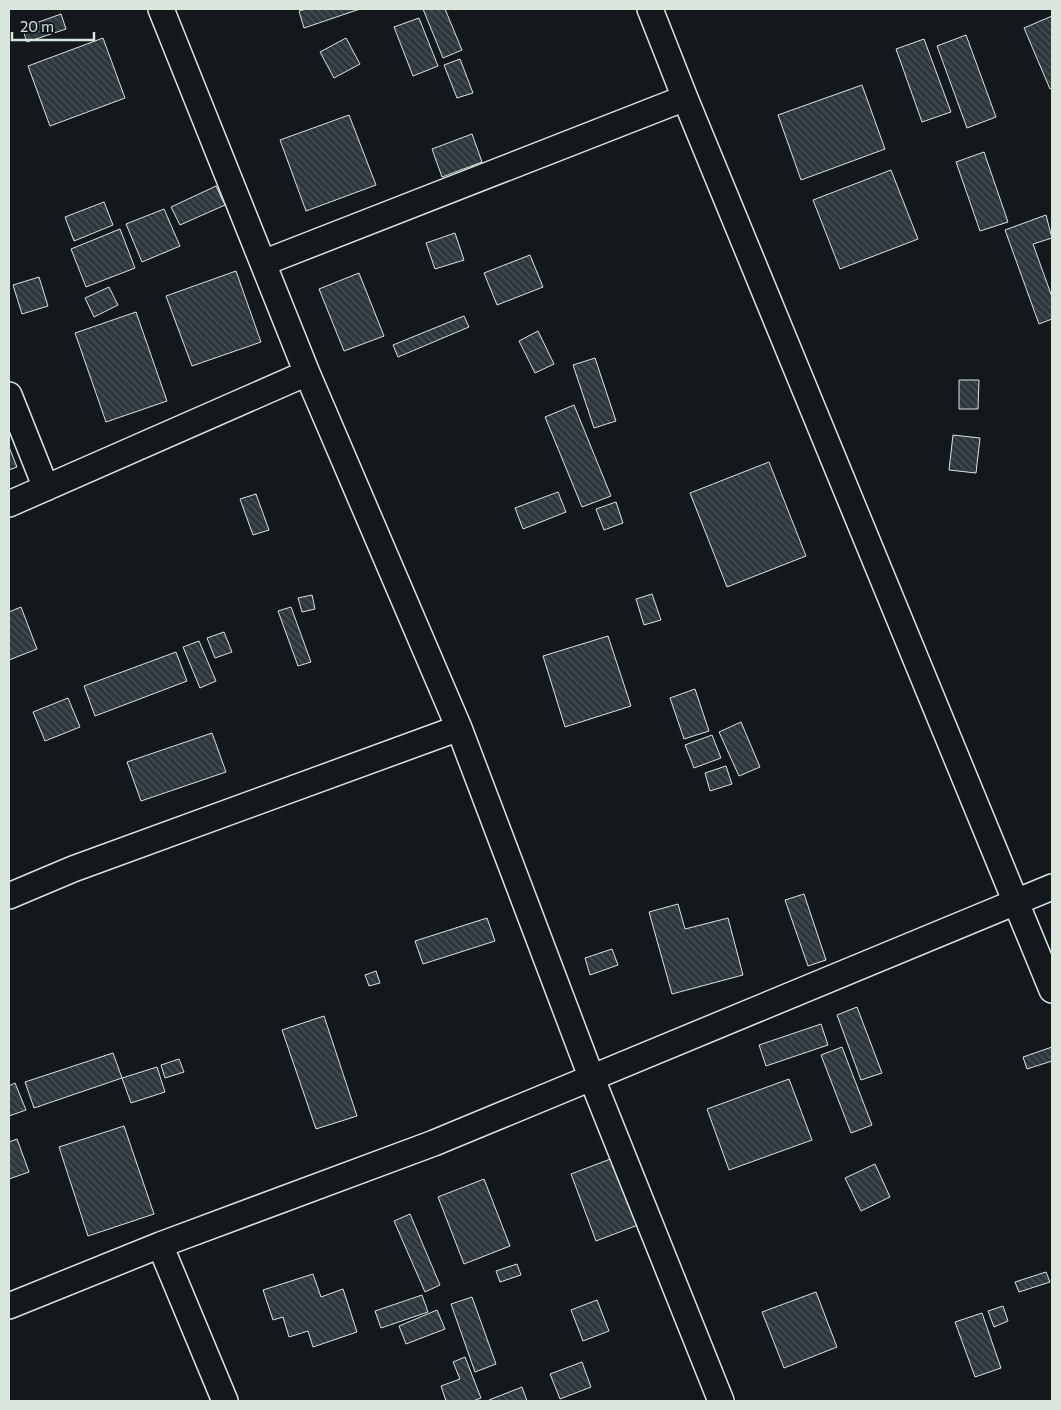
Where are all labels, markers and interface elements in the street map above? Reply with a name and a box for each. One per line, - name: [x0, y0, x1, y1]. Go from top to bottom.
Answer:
- scale bar: [12, 10, 95, 42]
- text: 20 m: [20, 17, 54, 35]

